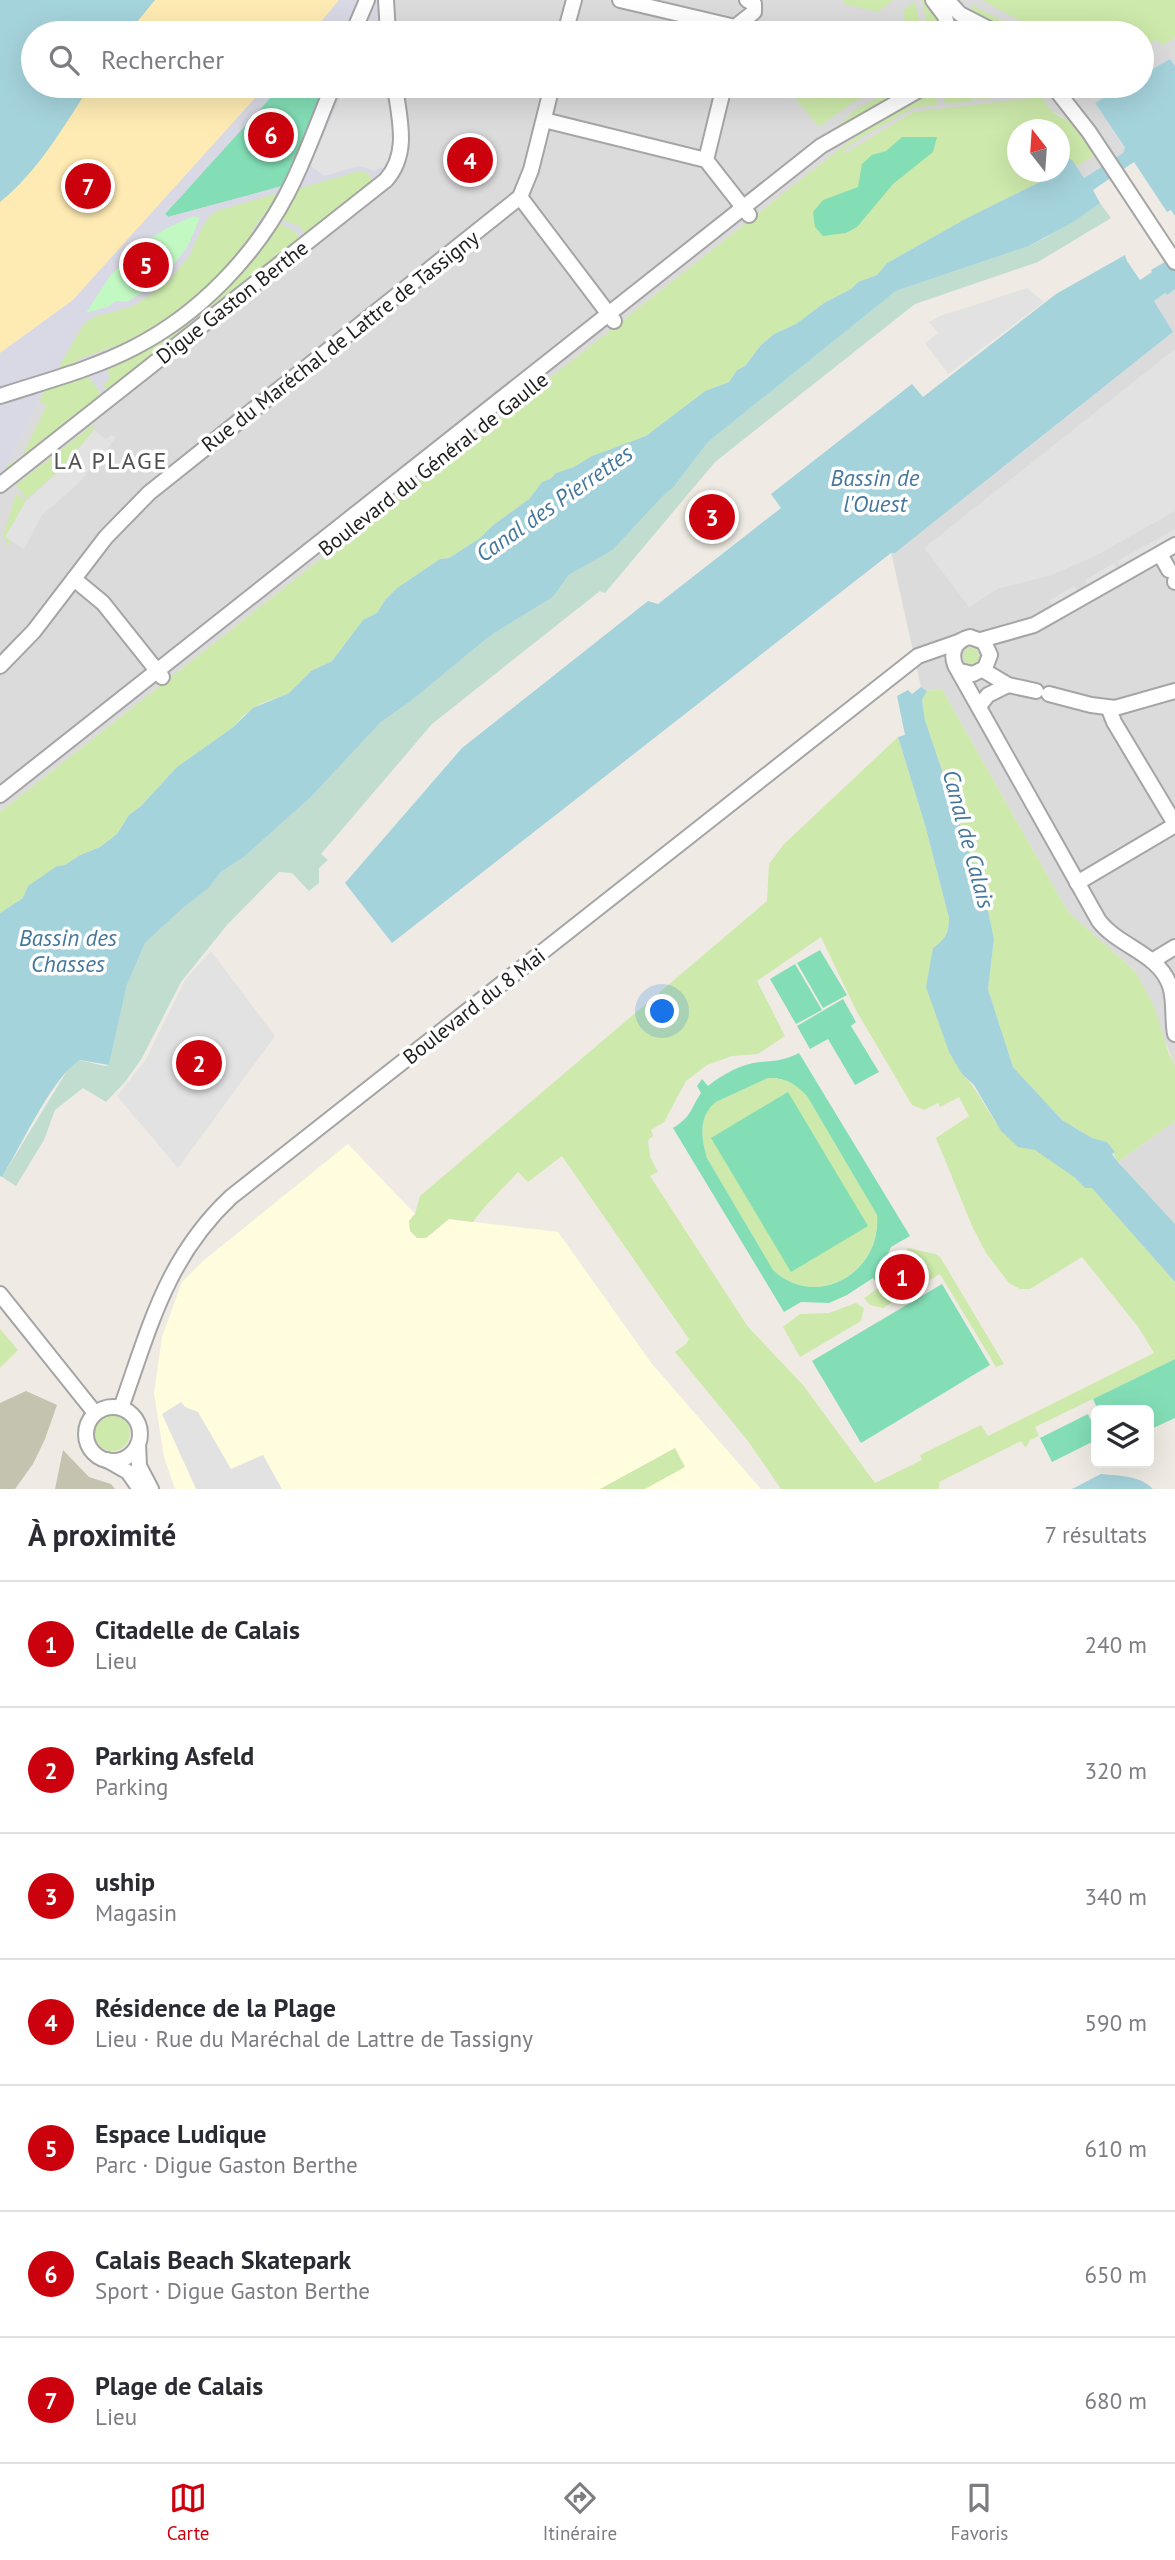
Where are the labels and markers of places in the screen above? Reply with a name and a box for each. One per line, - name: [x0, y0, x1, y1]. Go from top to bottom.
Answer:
- pin: 6: [248, 109, 294, 161]
- pin: 4: [447, 134, 493, 186]
- pin: 7: [65, 160, 111, 212]
- pin: 5: [123, 239, 169, 291]
- pin: 3: [689, 491, 735, 543]
- pin: 2: [176, 1037, 222, 1089]
- pin: 1: [879, 1251, 925, 1303]

